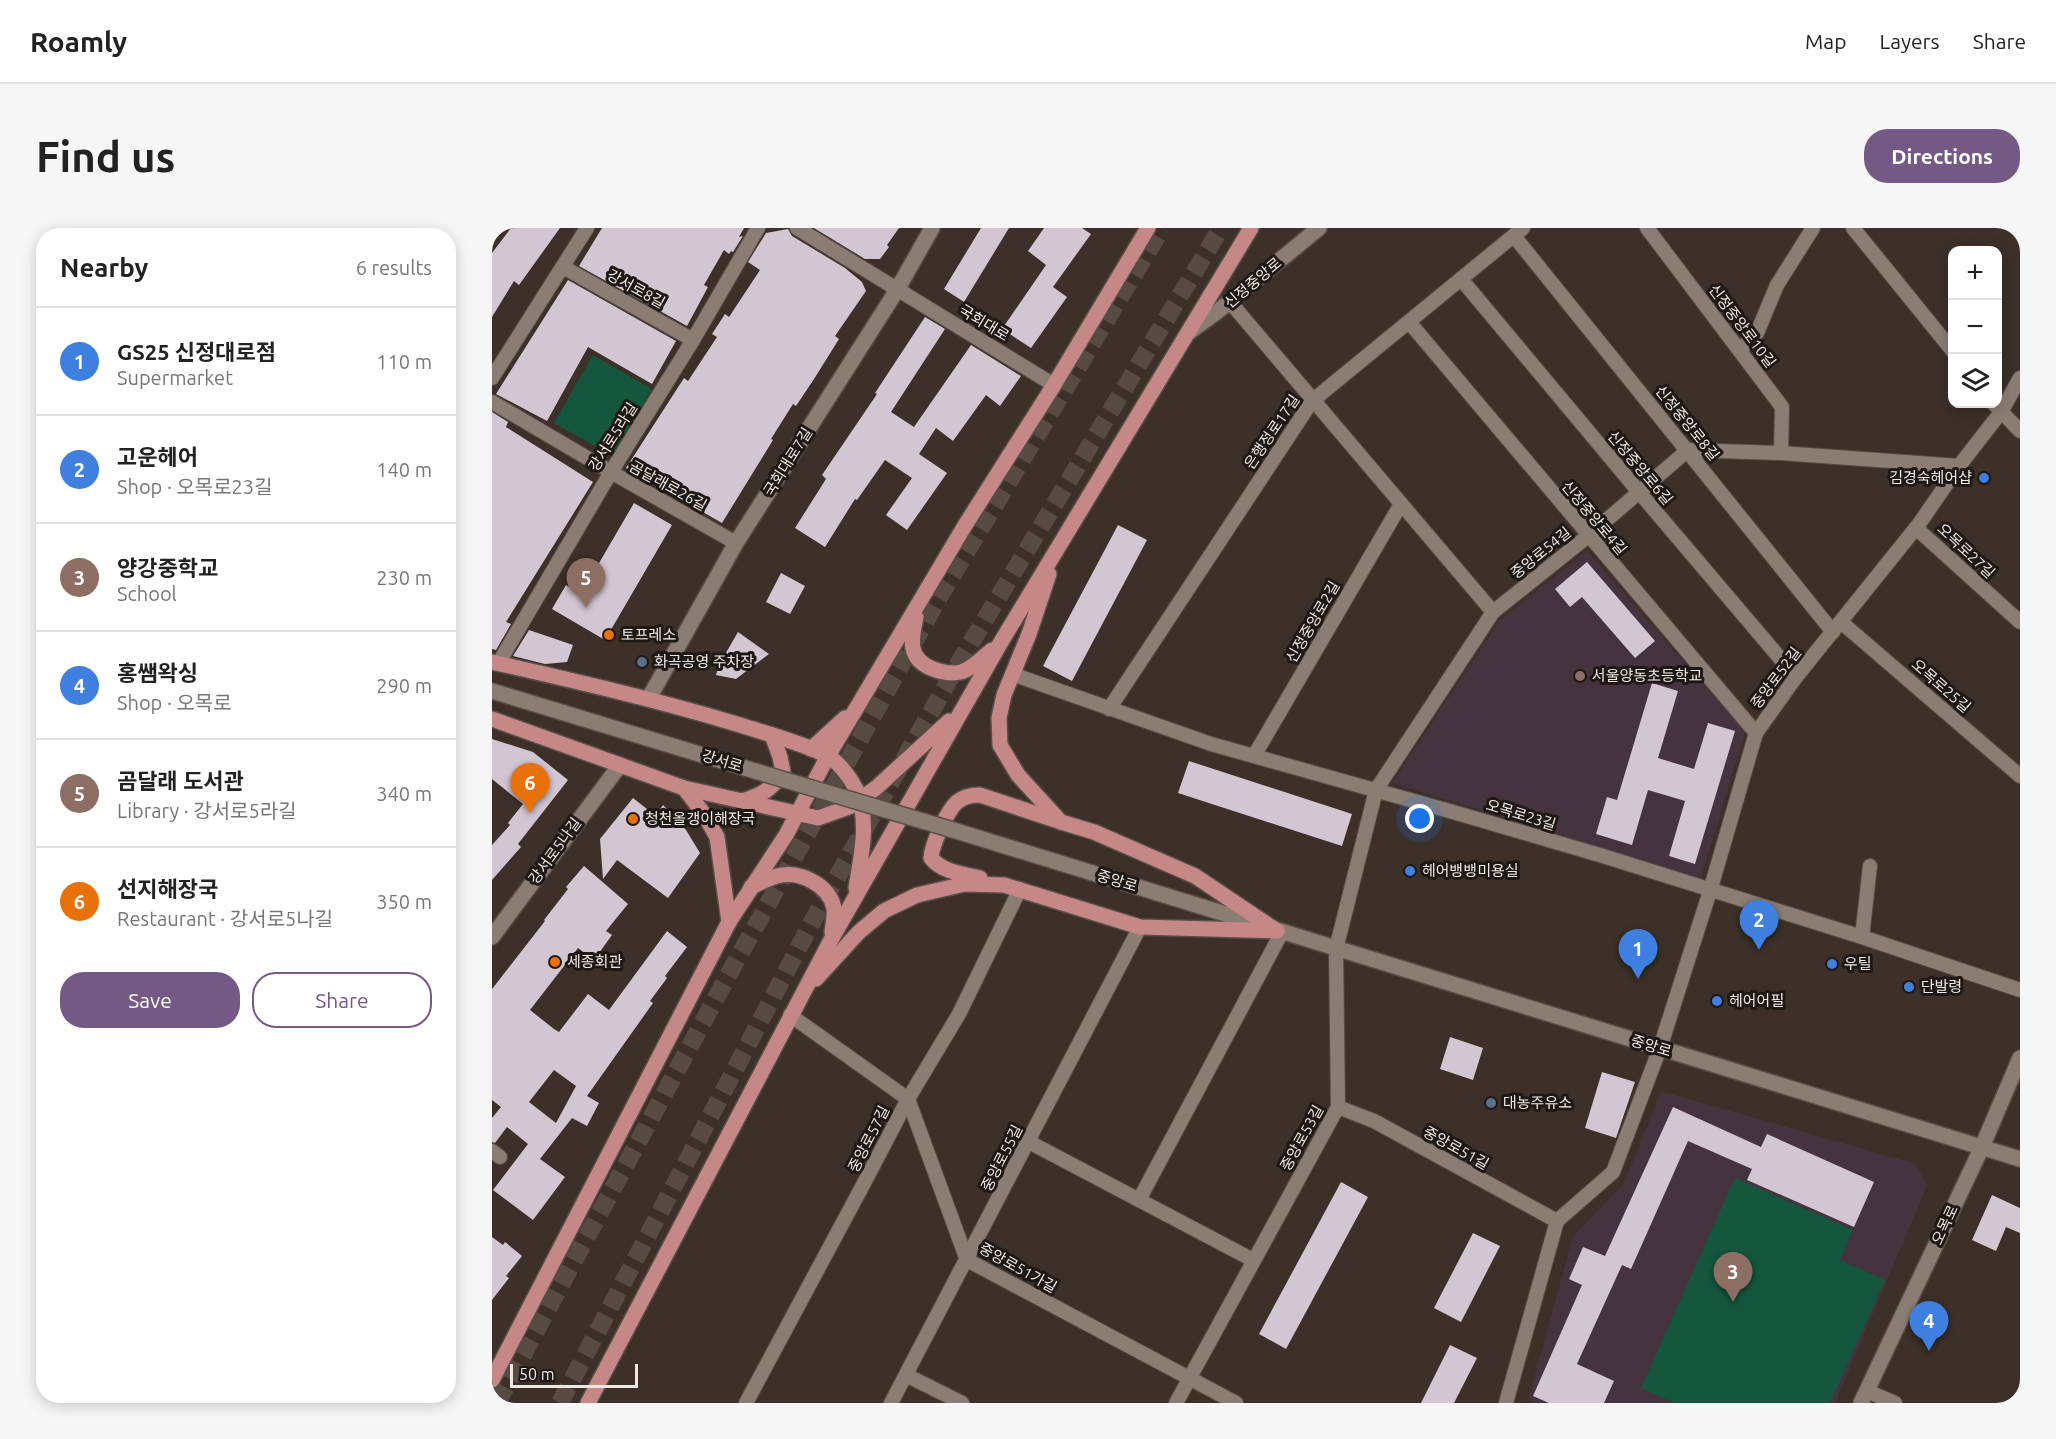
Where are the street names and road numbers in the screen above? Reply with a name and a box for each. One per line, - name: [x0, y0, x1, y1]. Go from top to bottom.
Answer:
- street label: 신정중앙로: [1221, 254, 1285, 311]
- street label: 강서로8길: [604, 266, 668, 311]
- street label: 신정중앙로10길: [1706, 281, 1779, 371]
- street label: 국회대로: [956, 301, 1012, 344]
- street label: 신정중앙로8길: [1652, 382, 1723, 463]
- street label: 은행정로17길: [1241, 391, 1303, 472]
- street label: 강서로5라길: [585, 399, 640, 474]
- street label: 국회대로7길: [760, 424, 815, 499]
- street label: 신정중앙로6길: [1605, 427, 1676, 508]
- street label: 곰달래로26길: [627, 457, 710, 514]
- street label: 신정중앙로4길: [1559, 477, 1630, 558]
- street label: 오목로27길: [1934, 520, 1999, 581]
- street label: 중앙로54길: [1507, 523, 1574, 582]
- street label: 신정중앙로2길: [1282, 578, 1343, 666]
- street label: 중앙로52길: [1747, 644, 1804, 712]
- street label: 오목로25길: [1909, 656, 1974, 716]
- street label: 강서로: [700, 746, 744, 775]
- street label: 오목로23길: [1484, 796, 1558, 833]
- street label: 강서로5나길: [525, 814, 584, 887]
- street label: 중앙로: [1095, 866, 1139, 895]
- street label: 중앙로: [1629, 1031, 1673, 1060]
- street label: 중앙로53길: [1277, 1102, 1326, 1173]
- street label: 중앙로57길: [845, 1103, 893, 1175]
- street label: 중앙로55길: [978, 1122, 1026, 1194]
- street label: 중앙로51길: [1421, 1123, 1492, 1172]
- street label: 오목로: [1928, 1202, 1961, 1247]
- street label: 중앙로51가길: [977, 1239, 1060, 1296]

